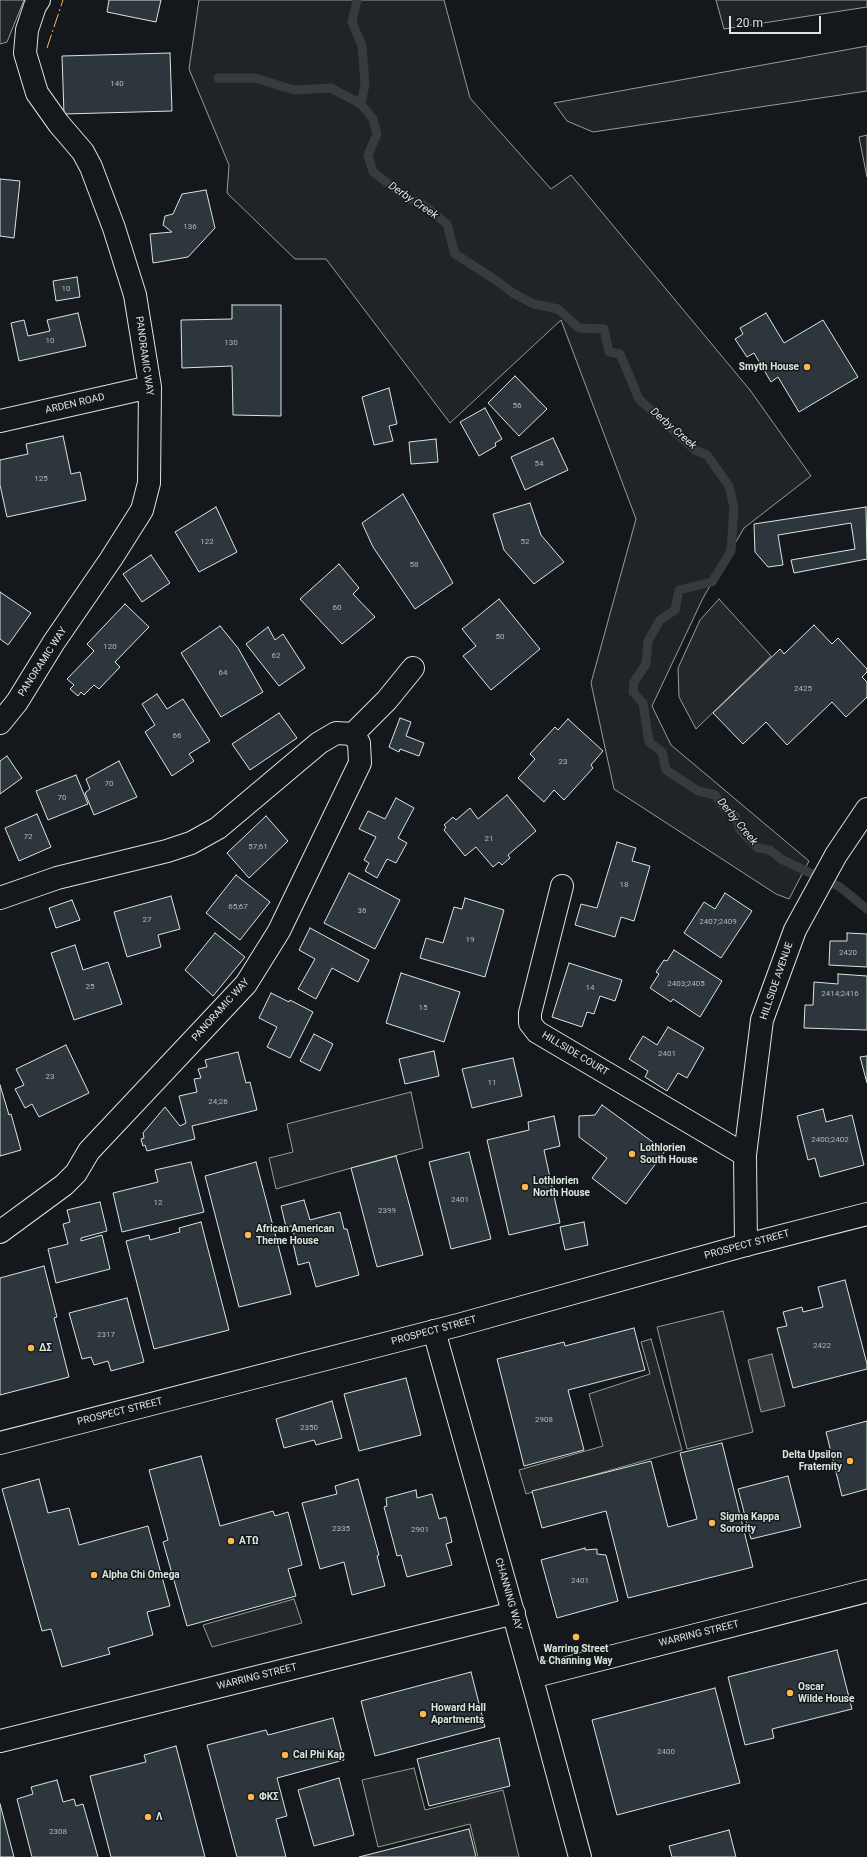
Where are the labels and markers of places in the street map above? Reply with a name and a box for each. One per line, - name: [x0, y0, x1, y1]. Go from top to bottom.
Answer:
- place label: Smyth House: [739, 361, 799, 373]
- marker: Smyth House: [802, 362, 812, 372]
- place label: Lothlorien South House: [640, 1142, 698, 1166]
- marker: Lothlorien South House: [627, 1149, 637, 1159]
- place label: Lothlorien North House: [533, 1175, 590, 1198]
- marker: Lothlorien North House: [520, 1182, 530, 1192]
- place label: African American Theme House: [256, 1223, 334, 1246]
- marker: African American Theme House: [243, 1230, 253, 1240]
- place label: ΔΣ: [39, 1342, 52, 1354]
- marker: ΔΣ: [26, 1343, 36, 1353]
- place label: Delta Upsilon Fraternity: [782, 1449, 842, 1472]
- marker: Delta Upsilon Fraternity: [845, 1456, 855, 1466]
- place label: Sigma Kappa Sorority: [720, 1511, 779, 1534]
- marker: Sigma Kappa Sorority: [707, 1518, 717, 1528]
- place label: ΑΤΩ: [239, 1535, 259, 1547]
- marker: ΑΤΩ: [226, 1536, 236, 1546]
- place label: Alpha Chi Omega: [102, 1569, 180, 1581]
- marker: Alpha Chi Omega: [89, 1570, 99, 1580]
- marker: Warring Street & Channing Way: [571, 1632, 581, 1642]
- place label: Warring Street & Channing Way: [539, 1643, 613, 1666]
- place label: Oscar Wilde House: [798, 1681, 854, 1704]
- marker: Oscar Wilde House: [785, 1688, 795, 1698]
- place label: Howard Hall Apartments: [431, 1702, 486, 1726]
- marker: Howard Hall Apartments: [418, 1709, 428, 1719]
- place label: Cal Phi Kap: [293, 1749, 345, 1761]
- marker: Cal Phi Kap: [280, 1750, 290, 1760]
- place label: ΦΚΣ: [259, 1791, 279, 1803]
- marker: ΦΚΣ: [246, 1792, 256, 1802]
- place label: Λ: [156, 1811, 162, 1823]
- marker: Λ: [143, 1812, 153, 1822]

